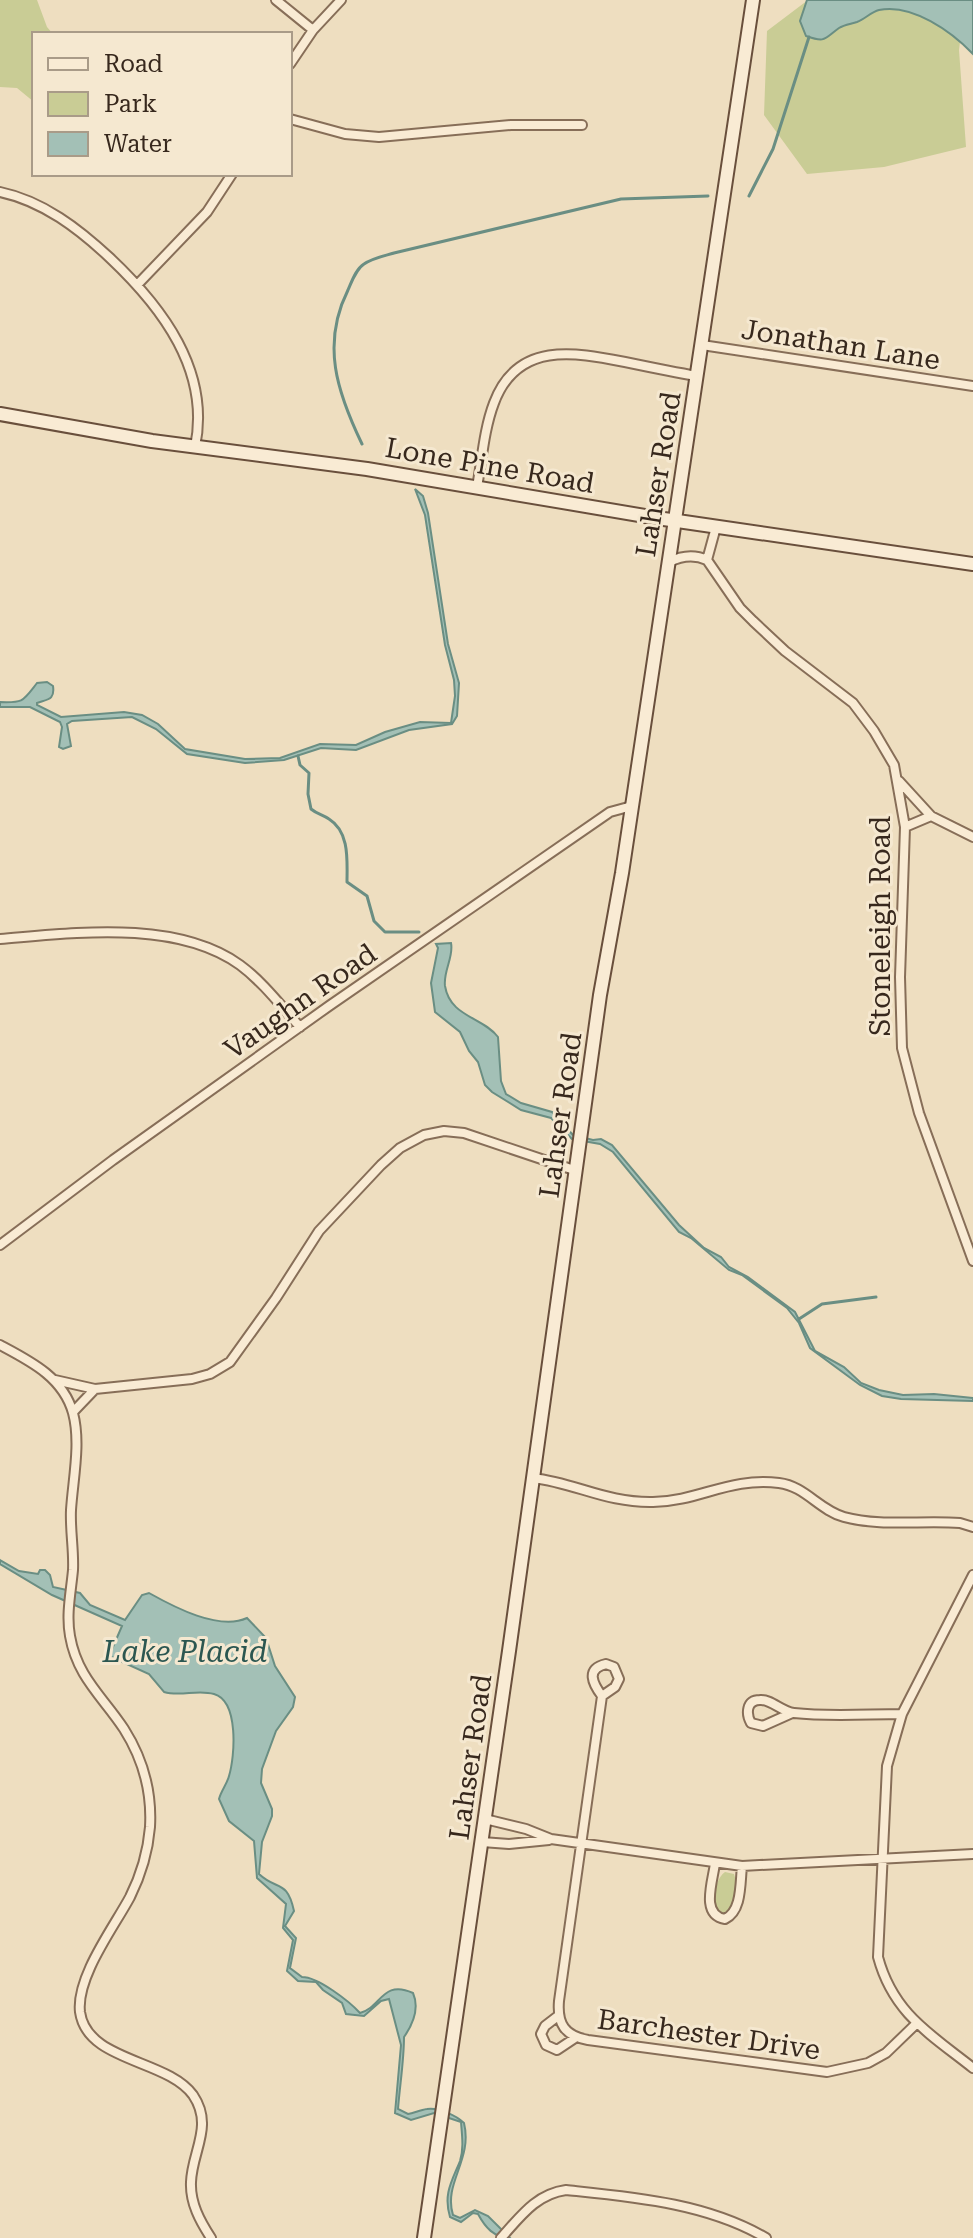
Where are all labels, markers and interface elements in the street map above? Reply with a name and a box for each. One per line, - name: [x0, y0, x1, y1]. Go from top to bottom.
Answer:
- legend: [32, 32, 292, 176]
- text: Road: [104, 50, 163, 78]
- text: Park: [104, 90, 157, 118]
- text: Water: [104, 130, 172, 158]
- street label: Jonathan Lane: [739, 313, 943, 376]
- street label: Lahser Road: [629, 389, 688, 559]
- street label: Lone Pine Road: [383, 431, 597, 500]
- street label: Stoneleigh Road: [864, 816, 897, 1036]
- street label: Vaughn Road: [218, 937, 383, 1066]
- street label: Lahser Road: [533, 1030, 588, 1200]
- water label: Lake Placid: [101, 1634, 268, 1669]
- street label: Lahser Road: [443, 1672, 498, 1842]
- street label: Barchester Drive: [595, 2003, 822, 2066]

